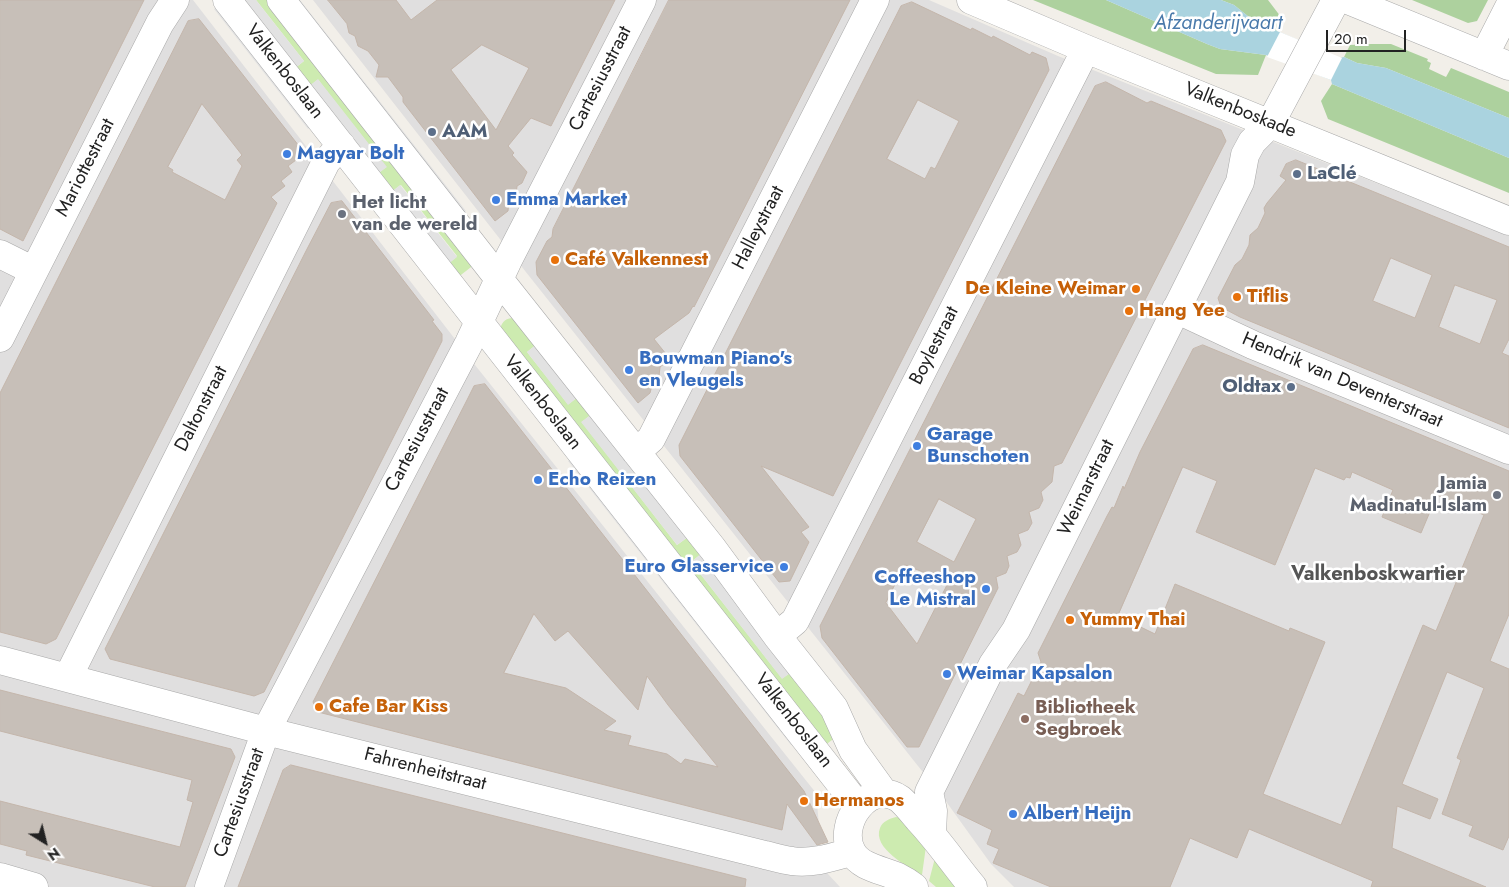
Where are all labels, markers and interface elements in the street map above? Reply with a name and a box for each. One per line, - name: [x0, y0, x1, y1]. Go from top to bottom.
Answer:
- water label: Afzanderijvaart: [1154, 12, 1282, 36]
- street label: Valkenboslaan: [240, 20, 328, 124]
- scale bar: [1329, 20, 1409, 52]
- street label: Cartesiusstraat: [565, 23, 637, 135]
- text: 20 m: [1334, 28, 1368, 50]
- street label: Valkenboskade: [1181, 78, 1299, 144]
- street label: Mariottestraat: [52, 115, 120, 221]
- place label: AAM: [442, 121, 487, 143]
- marker: AAM: [426, 126, 438, 138]
- place label: Magyar Bolt: [297, 143, 404, 165]
- marker: Magyar Bolt: [281, 148, 293, 160]
- place label: LaClé: [1307, 163, 1357, 185]
- marker: LaClé: [1291, 168, 1303, 180]
- street label: Halleystraat: [728, 182, 790, 274]
- place label: Emma Market: [506, 189, 627, 211]
- place label: Het licht van de wereld: [352, 192, 478, 236]
- marker: Emma Market: [490, 194, 502, 206]
- marker: Het licht van de wereld: [336, 208, 348, 220]
- place label: Café Valkennest: [565, 249, 708, 271]
- marker: Café Valkennest: [549, 254, 561, 266]
- place label: De Kleine Weimar: [965, 278, 1126, 300]
- marker: De Kleine Weimar: [1130, 283, 1142, 295]
- place label: Tiflis: [1247, 286, 1288, 308]
- marker: Tiflis: [1231, 291, 1243, 303]
- place label: Hang Yee: [1139, 300, 1225, 322]
- street label: Boylestraat: [906, 303, 964, 389]
- marker: Hang Yee: [1123, 305, 1135, 317]
- street label: Hendrik van Deventerstraat: [1238, 328, 1446, 434]
- place label: Bouwman Piano's en Vleugels: [639, 348, 792, 392]
- street label: Valkenboslaan: [498, 351, 586, 455]
- street label: Daltonstraat: [171, 362, 233, 456]
- marker: Bouwman Piano's en Vleugels: [623, 364, 635, 376]
- place label: Oldtax: [1222, 376, 1281, 398]
- marker: Oldtax: [1285, 381, 1297, 393]
- street label: Cartesiusstraat: [381, 384, 455, 496]
- place label: Garage Bunschoten: [927, 424, 1029, 468]
- street label: Weimarstraat: [1054, 436, 1120, 540]
- marker: Garage Bunschoten: [911, 440, 923, 452]
- place label: Echo Reizen: [548, 469, 656, 491]
- place label: Jamia Madinatul-Islam: [1350, 473, 1487, 517]
- marker: Echo Reizen: [532, 474, 544, 486]
- marker: Jamia Madinatul-Islam: [1491, 489, 1503, 501]
- place label: Euro Glasservice: [624, 556, 774, 578]
- marker: Euro Glasservice: [778, 561, 790, 573]
- district label: Valkenboskwartier: [1291, 563, 1465, 587]
- place label: Coffeeshop Le Mistral: [874, 567, 976, 611]
- marker: Coffeeshop Le Mistral: [980, 583, 992, 595]
- place label: Yummy Thai: [1080, 609, 1186, 631]
- marker: Yummy Thai: [1064, 614, 1076, 626]
- place label: Weimar Kapsalon: [957, 663, 1113, 685]
- marker: Weimar Kapsalon: [941, 668, 953, 680]
- street label: Valkenboslaan: [749, 669, 837, 773]
- place label: Cafe Bar Kiss: [329, 696, 448, 718]
- place label: Bibliotheek Segbroek: [1035, 697, 1136, 741]
- marker: Cafe Bar Kiss: [313, 701, 325, 713]
- marker: Bibliotheek Segbroek: [1019, 713, 1031, 725]
- street label: Fahrenheitstraat: [362, 744, 488, 796]
- street label: Cartesiusstraat: [210, 745, 270, 861]
- place label: Hermanos: [814, 790, 904, 812]
- marker: Hermanos: [798, 795, 810, 807]
- place label: Albert Heijn: [1023, 803, 1131, 825]
- marker: Albert Heijn: [1007, 808, 1019, 820]
- north arrow: [20, 817, 70, 867]
- text: N: [43, 843, 64, 865]

